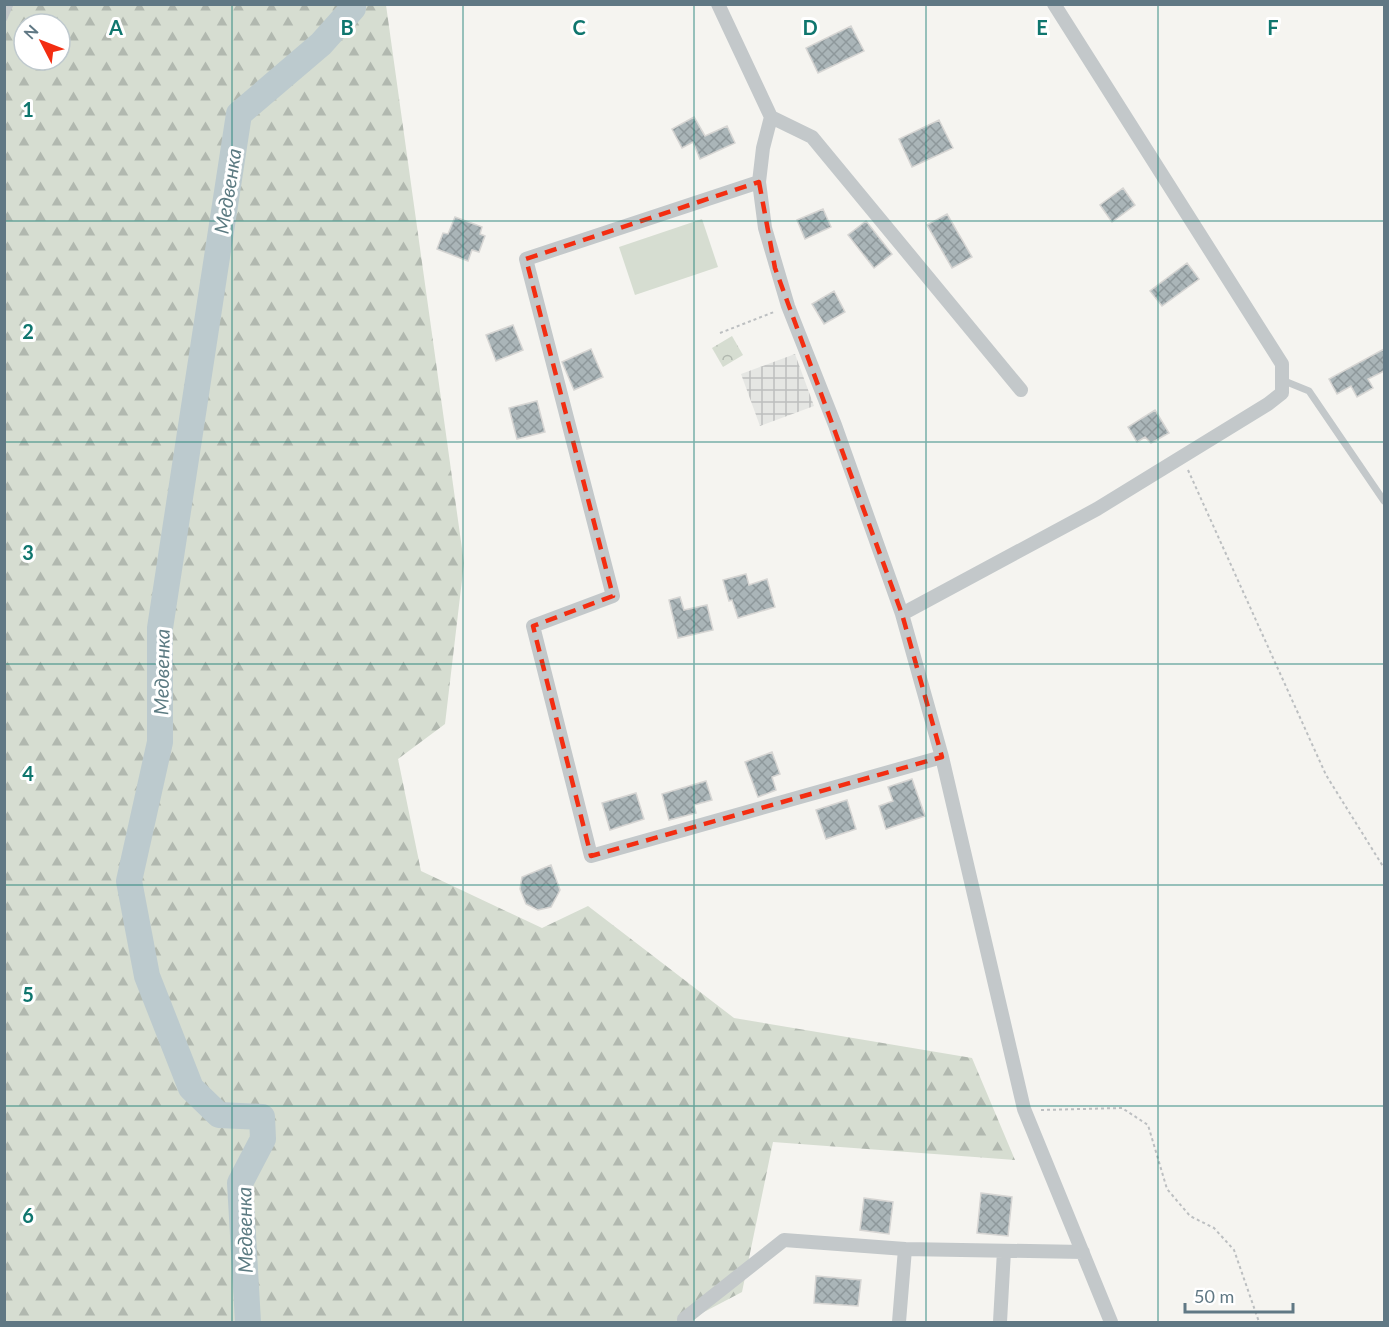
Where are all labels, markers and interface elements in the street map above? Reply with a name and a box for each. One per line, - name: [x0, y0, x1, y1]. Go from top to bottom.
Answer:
- north arrow: [12, 12, 72, 72]
- text: A: [108, 15, 123, 39]
- text: B: [340, 15, 354, 39]
- text: C: [572, 15, 586, 39]
- text: D: [802, 15, 818, 39]
- text: E: [1036, 15, 1048, 39]
- text: F: [1267, 15, 1279, 39]
- text: N: [19, 21, 42, 43]
- text: 1: [22, 97, 34, 121]
- water label: Медвенка: [208, 147, 246, 235]
- text: 2: [22, 319, 34, 343]
- text: 3: [22, 540, 34, 564]
- water label: Медвенка: [148, 629, 174, 715]
- text: 4: [22, 761, 34, 785]
- text: 5: [22, 982, 34, 1006]
- water label: Медвенка: [231, 1187, 257, 1273]
- text: 6: [22, 1203, 34, 1227]
- scale bar: [1185, 1276, 1293, 1314]
- text: 50 m: [1194, 1285, 1234, 1307]

